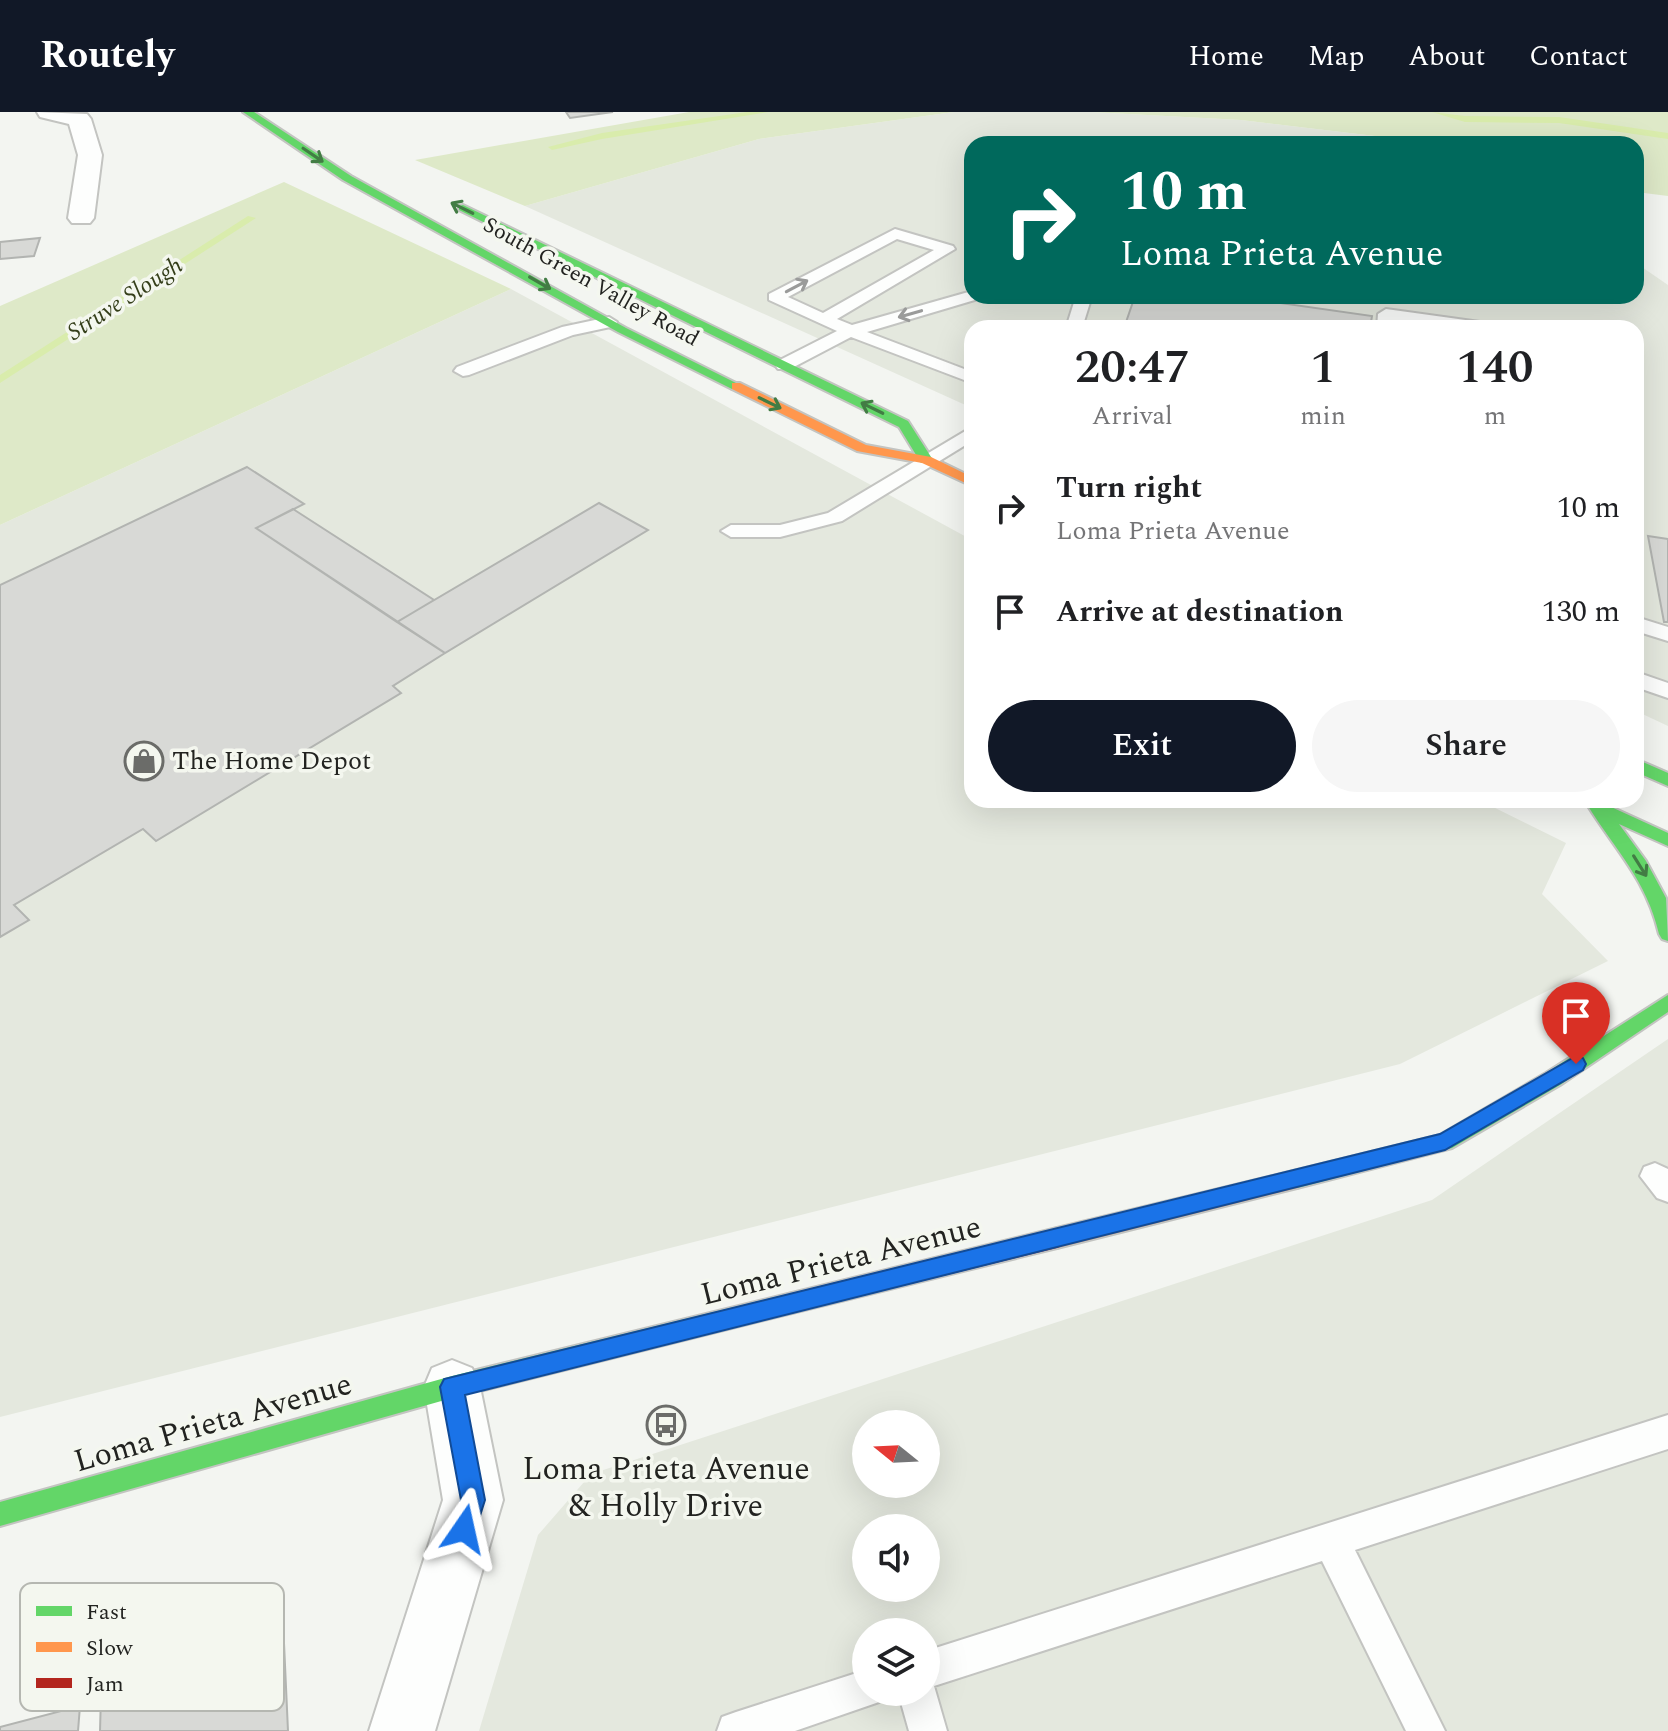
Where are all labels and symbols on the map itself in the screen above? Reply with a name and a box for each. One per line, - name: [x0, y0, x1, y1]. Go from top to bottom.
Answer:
- one-way arrow: [302, 147, 324, 164]
- one-way arrow: [451, 200, 475, 215]
- street label: South Green Valley Road: [477, 209, 705, 355]
- water label: Struve Slough: [60, 248, 190, 350]
- one-way arrow: [527, 276, 551, 291]
- one-way arrow: [784, 277, 808, 293]
- one-way arrow: [897, 307, 923, 322]
- one-way arrow: [758, 396, 782, 411]
- one-way arrow: [860, 400, 884, 415]
- shop icon: The Home Depot: [123, 740, 165, 782]
- place label: The Home Depot: [172, 741, 371, 781]
- one-way arrow: [1632, 854, 1648, 877]
- pin: [1542, 982, 1610, 1064]
- street label: Loma Prieta Avenue: [696, 1202, 986, 1320]
- street label: Loma Prieta Avenue: [68, 1360, 358, 1486]
- bus stop icon: Loma Prieta Avenue & Holly Drive: [645, 1404, 687, 1446]
- north arrow: [852, 1410, 940, 1498]
- place label: Loma Prieta Avenue & Holly Drive: [522, 1445, 810, 1531]
- position arrow: [422, 1487, 506, 1571]
- legend: [20, 1583, 284, 1711]
- text: Fast: [86, 1596, 127, 1629]
- text: Slow: [86, 1632, 134, 1665]
- text: Jam: [86, 1668, 124, 1701]

